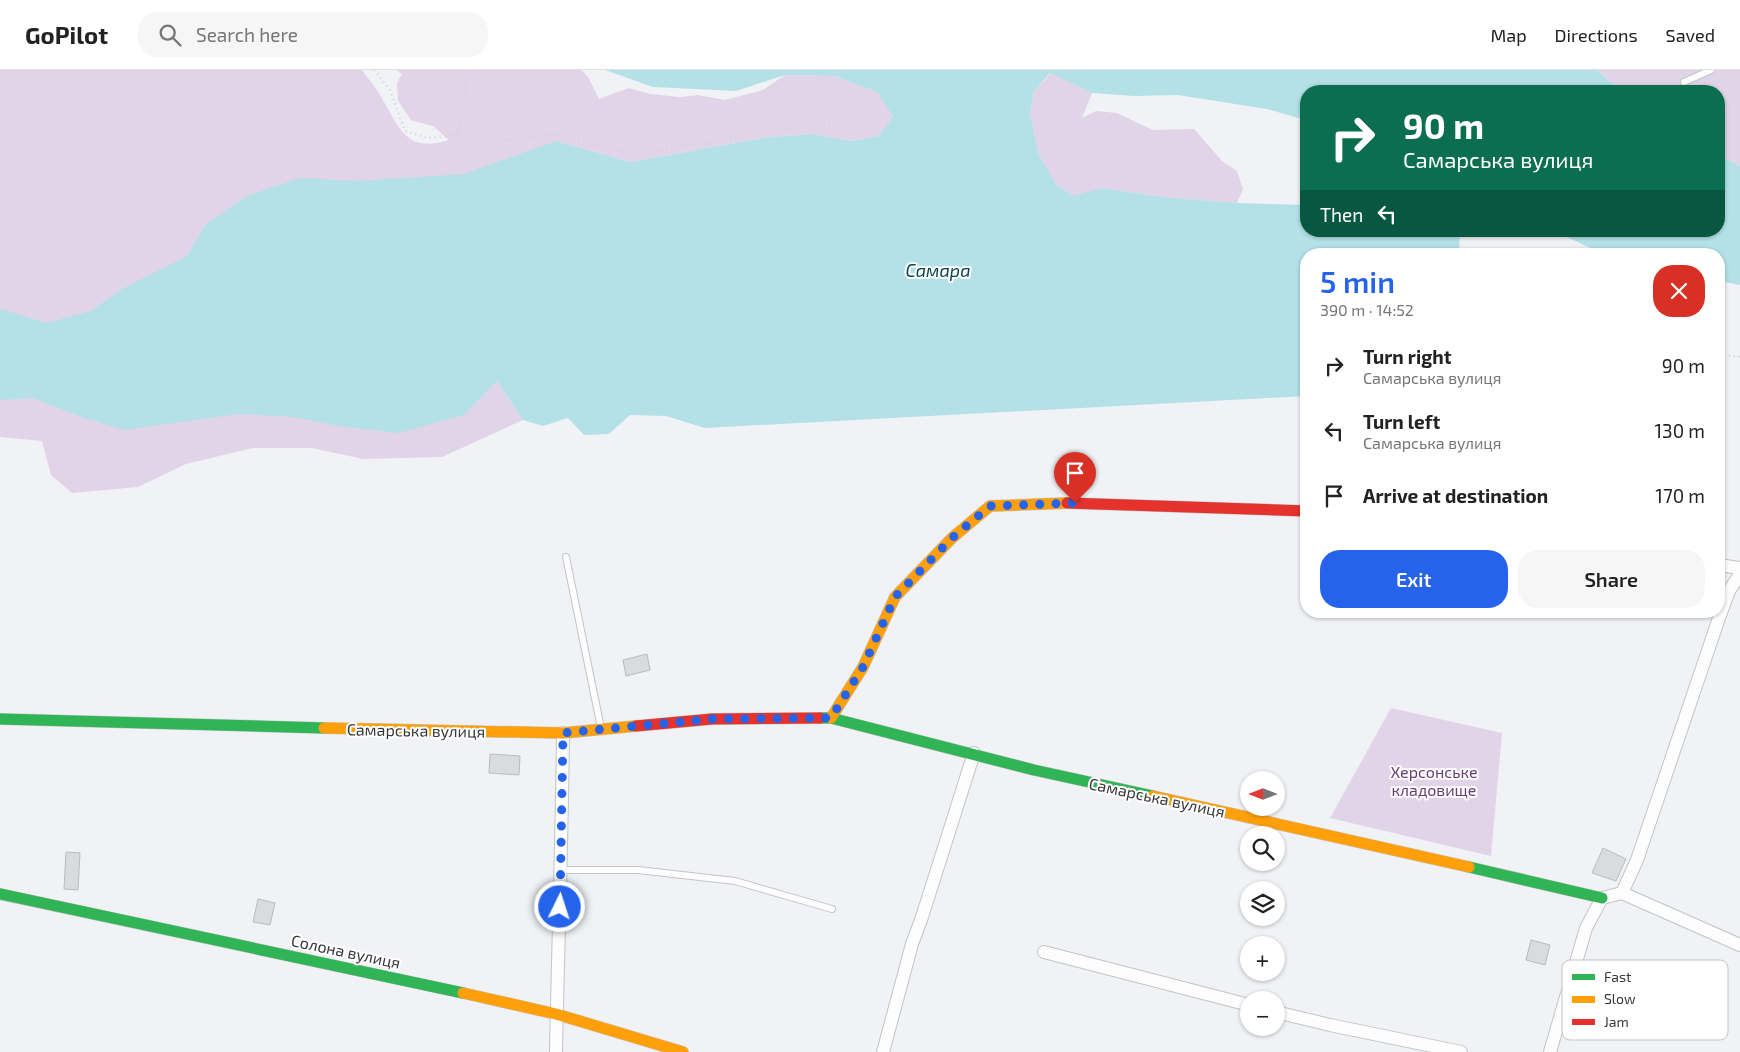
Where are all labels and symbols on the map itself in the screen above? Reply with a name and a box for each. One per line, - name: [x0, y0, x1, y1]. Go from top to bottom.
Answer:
- water label: Самара: [905, 259, 971, 281]
- pin: [1054, 452, 1096, 503]
- street label: Самарська вулиця: [347, 719, 485, 742]
- park label: Херсонське кладовище: [1390, 762, 1478, 799]
- north arrow: [1240, 771, 1285, 816]
- street label: Самарська вулиця: [1087, 773, 1227, 822]
- position arrow: [533, 880, 585, 932]
- street label: Солона вулиця: [289, 930, 402, 973]
- legend: [1562, 960, 1728, 1040]
- text: Fast: [1604, 968, 1631, 985]
- text: Slow: [1604, 990, 1636, 1007]
- text: Jam: [1604, 1013, 1629, 1030]

